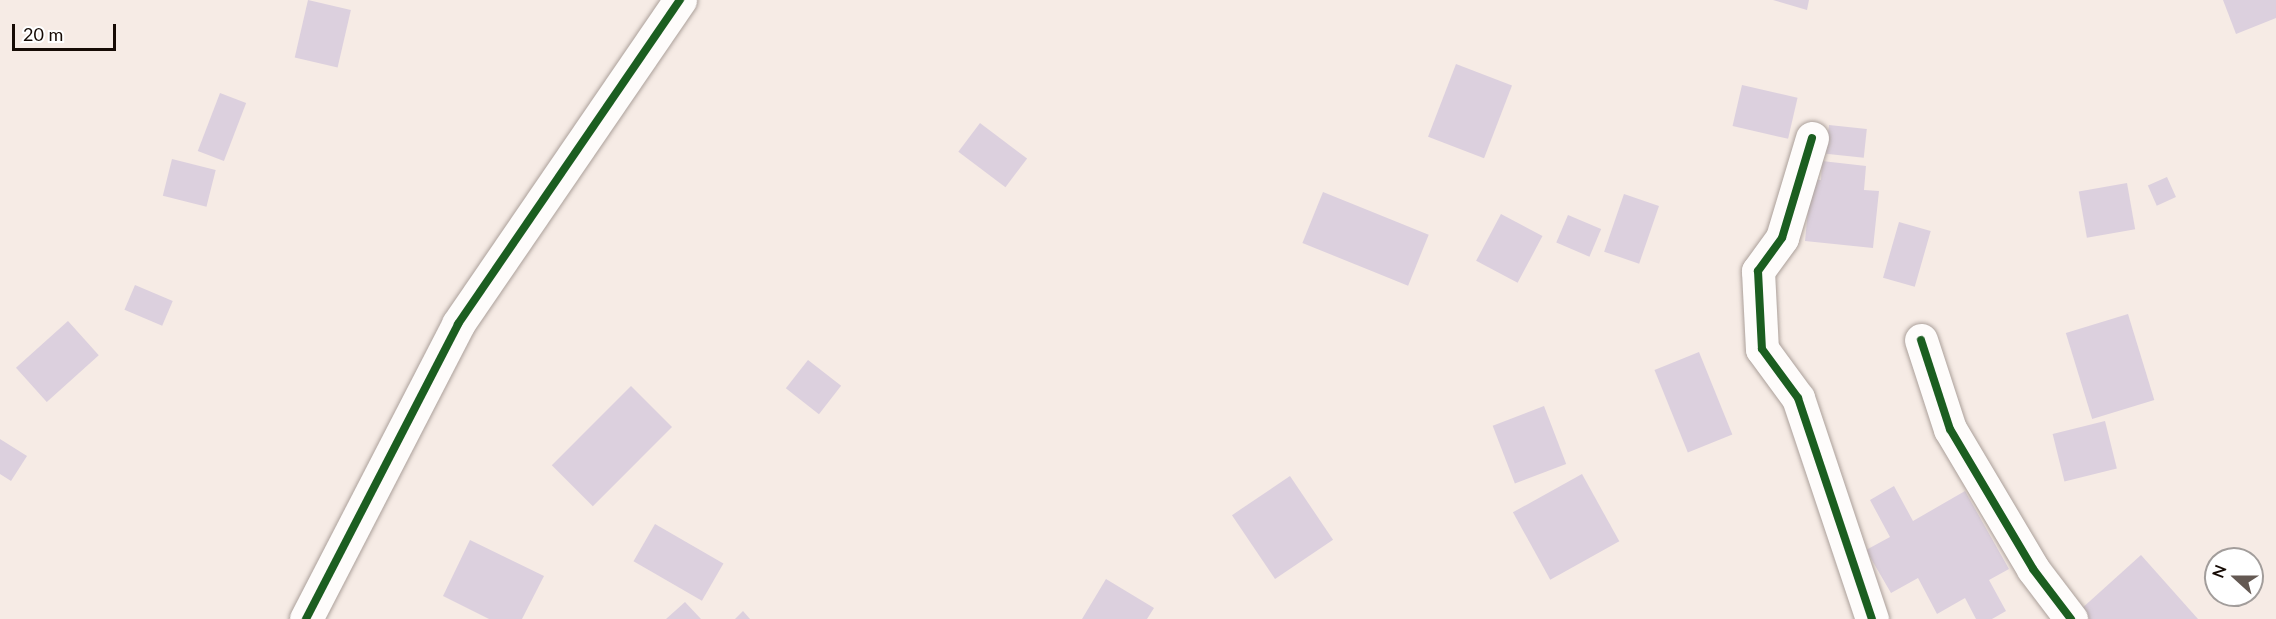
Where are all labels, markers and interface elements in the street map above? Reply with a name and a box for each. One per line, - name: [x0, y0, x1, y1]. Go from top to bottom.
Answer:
- scale bar: [15, 12, 118, 50]
- text: 20 m: [23, 23, 63, 45]
- north arrow: [2204, 547, 2264, 607]
- text: N: [2208, 562, 2230, 580]

